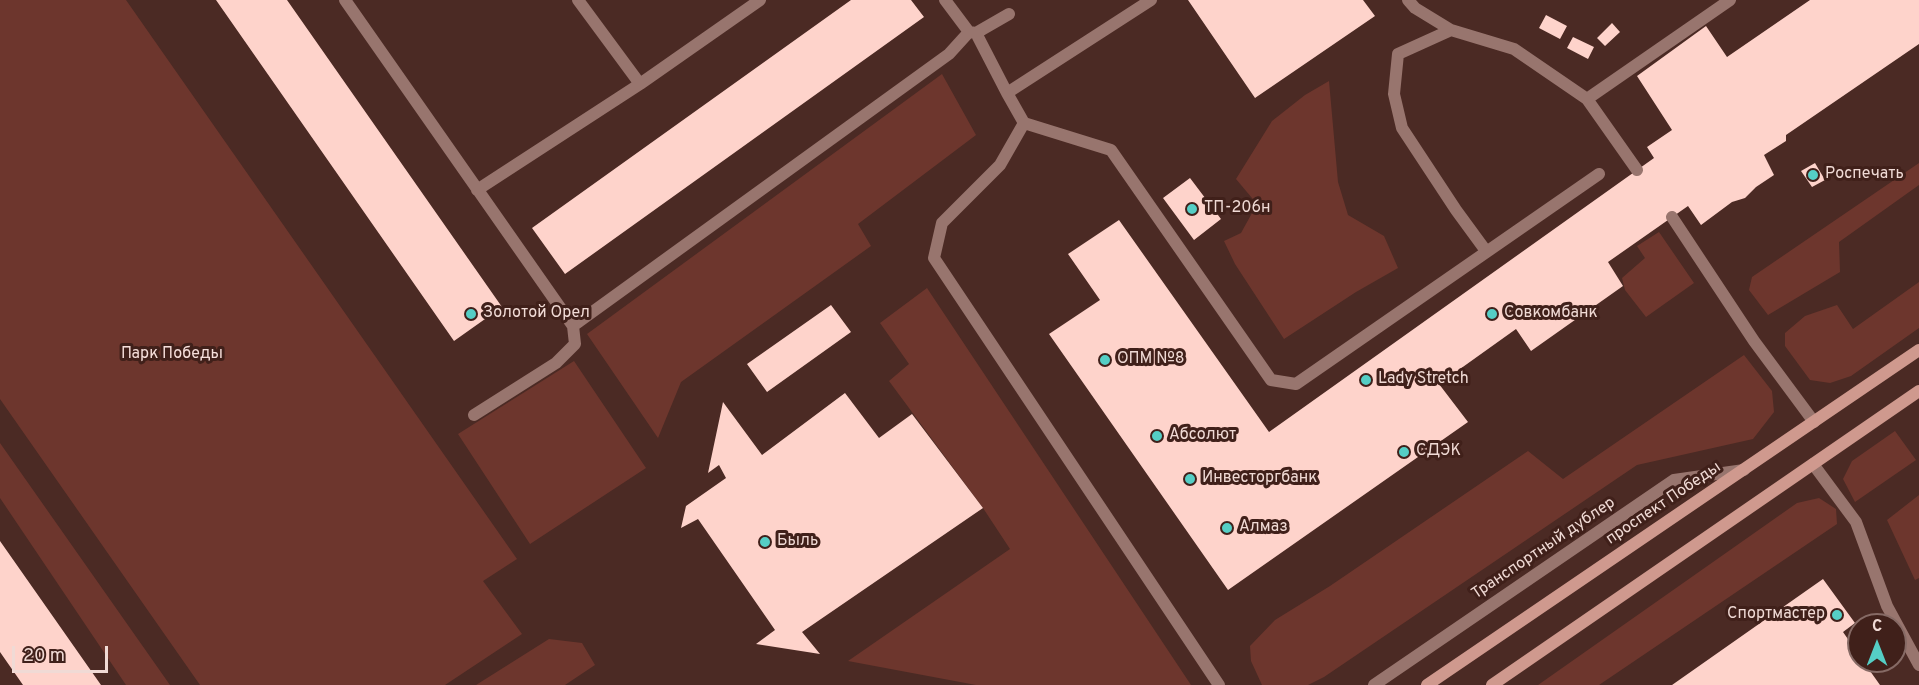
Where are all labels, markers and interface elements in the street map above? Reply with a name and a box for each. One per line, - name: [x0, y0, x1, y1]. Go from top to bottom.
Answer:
- place label: Роспечать: [1825, 165, 1904, 185]
- marker: Роспечать: [1806, 168, 1820, 182]
- place label: ТП-206н: [1204, 199, 1271, 219]
- marker: ТП-206н: [1185, 202, 1199, 216]
- place label: Золотой Орел: [483, 304, 590, 324]
- place label: Совкомбанк: [1504, 304, 1598, 324]
- marker: Золотой Орел: [464, 307, 478, 321]
- marker: Совкомбанк: [1485, 307, 1499, 321]
- park label: Парк Победы: [121, 345, 223, 365]
- place label: ОПМ №8: [1117, 350, 1185, 370]
- marker: ОПМ №8: [1098, 353, 1112, 367]
- place label: Lady Stretch: [1378, 370, 1469, 390]
- marker: Lady Stretch: [1359, 373, 1373, 387]
- place label: Абсолют: [1169, 426, 1236, 446]
- marker: Абсолют: [1150, 429, 1164, 443]
- place label: СДЭК: [1416, 442, 1461, 462]
- marker: СДЭК: [1397, 445, 1411, 459]
- street label: проспект Победы: [1603, 458, 1725, 550]
- place label: Инвесторгбанк: [1202, 469, 1317, 489]
- marker: Инвесторгбанк: [1183, 472, 1197, 486]
- street label: Транспортный дублер: [1469, 494, 1619, 604]
- place label: Алмаз: [1239, 518, 1288, 538]
- marker: Алмаз: [1220, 521, 1234, 535]
- place label: Быль: [777, 532, 818, 552]
- marker: Быль: [758, 535, 772, 549]
- place label: Спортмастер: [1727, 605, 1825, 625]
- marker: Спортмастер: [1830, 608, 1844, 622]
- north arrow: [1847, 613, 1907, 673]
- text: С: [1872, 617, 1882, 637]
- scale bar: [15, 634, 111, 672]
- text: 20 m: [23, 645, 65, 668]

